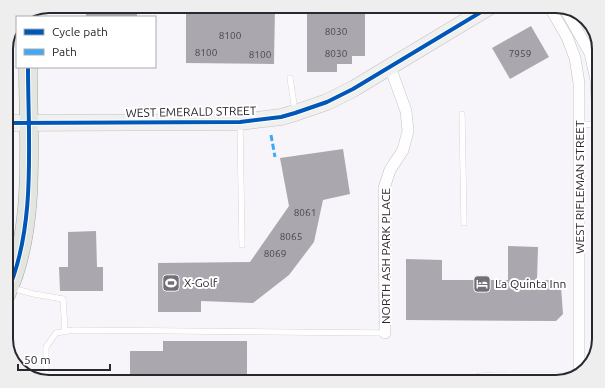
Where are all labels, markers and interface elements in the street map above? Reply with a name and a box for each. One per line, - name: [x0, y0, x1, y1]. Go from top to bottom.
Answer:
- legend: [16, 16, 156, 68]
- text: Cycle path: [52, 25, 108, 38]
- house number: 8030: [325, 26, 348, 37]
- house number: 8100: [219, 30, 242, 41]
- text: Path: [52, 45, 77, 58]
- house number: 8100: [195, 47, 218, 58]
- house number: 8030: [325, 48, 348, 59]
- house number: 7959: [509, 48, 531, 59]
- house number: 8100: [249, 49, 272, 60]
- street label: WEST EMERALD STREET: [125, 104, 257, 119]
- street label: WEST RIFLEMAN STREET: [573, 120, 586, 254]
- street label: NORTH ASH PARK PLACE: [379, 188, 392, 324]
- house number: 8061: [294, 207, 316, 218]
- house number: 8065: [280, 231, 302, 242]
- house number: 8069: [264, 248, 286, 259]
- sports icon: X-Golf: [161, 273, 181, 293]
- hotel icon: La Quinta Inn: [472, 274, 492, 294]
- place label: X-Golf: [184, 276, 218, 289]
- place label: La Quinta Inn: [495, 277, 566, 290]
- scale bar: [18, 346, 110, 372]
- text: 50 m: [24, 353, 51, 366]

